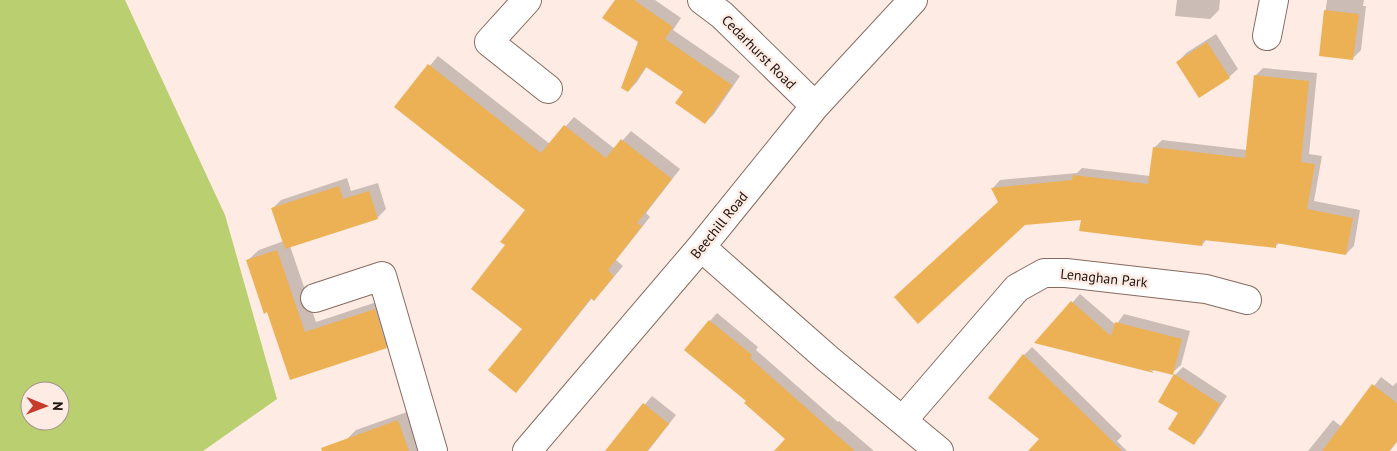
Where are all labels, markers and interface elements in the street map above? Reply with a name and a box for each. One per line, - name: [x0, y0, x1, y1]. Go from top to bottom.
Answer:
- street label: Cedarhurst Road: [718, 11, 800, 93]
- street label: Beechill Road: [686, 188, 752, 262]
- street label: Lenaghan Park: [1060, 264, 1149, 292]
- north arrow: [20, 381, 70, 431]
- text: N: [49, 401, 67, 411]

